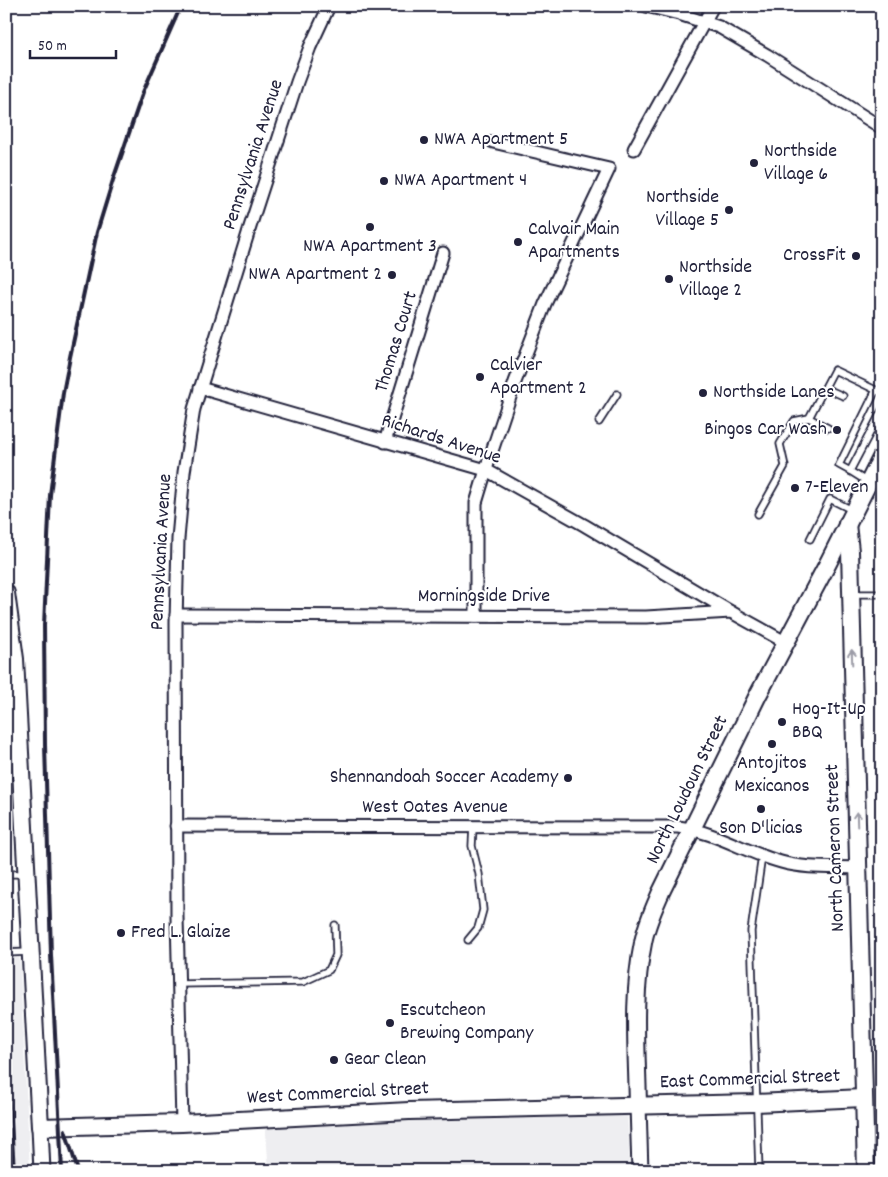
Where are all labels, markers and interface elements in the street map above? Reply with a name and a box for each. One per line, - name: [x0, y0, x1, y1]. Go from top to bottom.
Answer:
- scale bar: [30, 28, 116, 60]
- text: 50 m: [38, 36, 67, 58]
- street label: Pennsylvania Avenue: [216, 76, 292, 234]
- place label: NWA Apartment 5: [434, 126, 568, 154]
- marker: NWA Apartment 5: [418, 134, 430, 146]
- place label: Northside Village 6: [764, 138, 837, 189]
- marker: Northside Village 6: [748, 157, 760, 169]
- place label: NWA Apartment 4: [394, 167, 527, 195]
- marker: NWA Apartment 4: [378, 175, 390, 187]
- place label: Northside Village 5: [646, 184, 719, 235]
- marker: Northside Village 5: [723, 204, 735, 216]
- place label: Calvair Main Apartments: [528, 216, 620, 267]
- marker: NWA Apartment 3: [364, 221, 376, 233]
- place label: NWA Apartment 3: [303, 233, 437, 261]
- marker: Calvair Main Apartments: [512, 236, 524, 248]
- place label: CrossFit: [783, 242, 846, 270]
- marker: CrossFit: [850, 250, 862, 262]
- place label: Northside Village 2: [679, 254, 752, 305]
- place label: NWA Apartment 2: [248, 261, 382, 289]
- marker: NWA Apartment 2: [386, 269, 398, 281]
- marker: Northside Village 2: [663, 273, 675, 285]
- street label: Thomas Court: [368, 288, 426, 396]
- place label: Calvier Apartment 2: [490, 352, 587, 403]
- marker: Calvier Apartment 2: [474, 371, 486, 383]
- place label: Northside Lanes: [713, 379, 835, 407]
- marker: Northside Lanes: [697, 387, 709, 399]
- street label: Richards Avenue: [377, 407, 505, 473]
- place label: Bingos Car Wash: [704, 416, 827, 444]
- marker: Bingos Car Wash: [831, 424, 843, 436]
- street label: Pennsylvania Avenue: [144, 473, 180, 631]
- place label: 7-Eleven: [805, 474, 869, 502]
- marker: 7-Eleven: [789, 482, 801, 494]
- street label: Morningside Drive: [418, 583, 550, 611]
- one-way arrow: [847, 649, 857, 666]
- place label: Hog-It-Up BBQ: [792, 696, 866, 747]
- street label: North Loudoun Street: [640, 711, 736, 869]
- marker: Hog-It-Up BBQ: [776, 716, 788, 728]
- marker: Antojitos Mexicanos: [766, 738, 778, 750]
- place label: Antojitos Mexicanos: [734, 750, 810, 801]
- place label: Shennandoah Soccer Academy: [330, 764, 559, 792]
- street label: North Cameron Street: [819, 764, 853, 932]
- marker: Shennandoah Soccer Academy: [562, 772, 574, 784]
- street label: West Oates Avenue: [362, 794, 508, 822]
- marker: Son D'licias: [755, 803, 767, 815]
- one-way arrow: [852, 812, 861, 828]
- place label: Son D'licias: [719, 815, 803, 843]
- place label: Fred L. Glaize: [131, 919, 231, 947]
- marker: Fred L. Glaize: [115, 927, 127, 939]
- place label: Escutcheon Brewing Company: [400, 997, 534, 1048]
- marker: Escutcheon Brewing Company: [384, 1017, 396, 1029]
- place label: Gear Clean: [344, 1046, 426, 1074]
- marker: Gear Clean: [328, 1054, 340, 1066]
- street label: East Commercial Street: [659, 1063, 841, 1097]
- street label: West Commercial Street: [246, 1075, 430, 1113]

